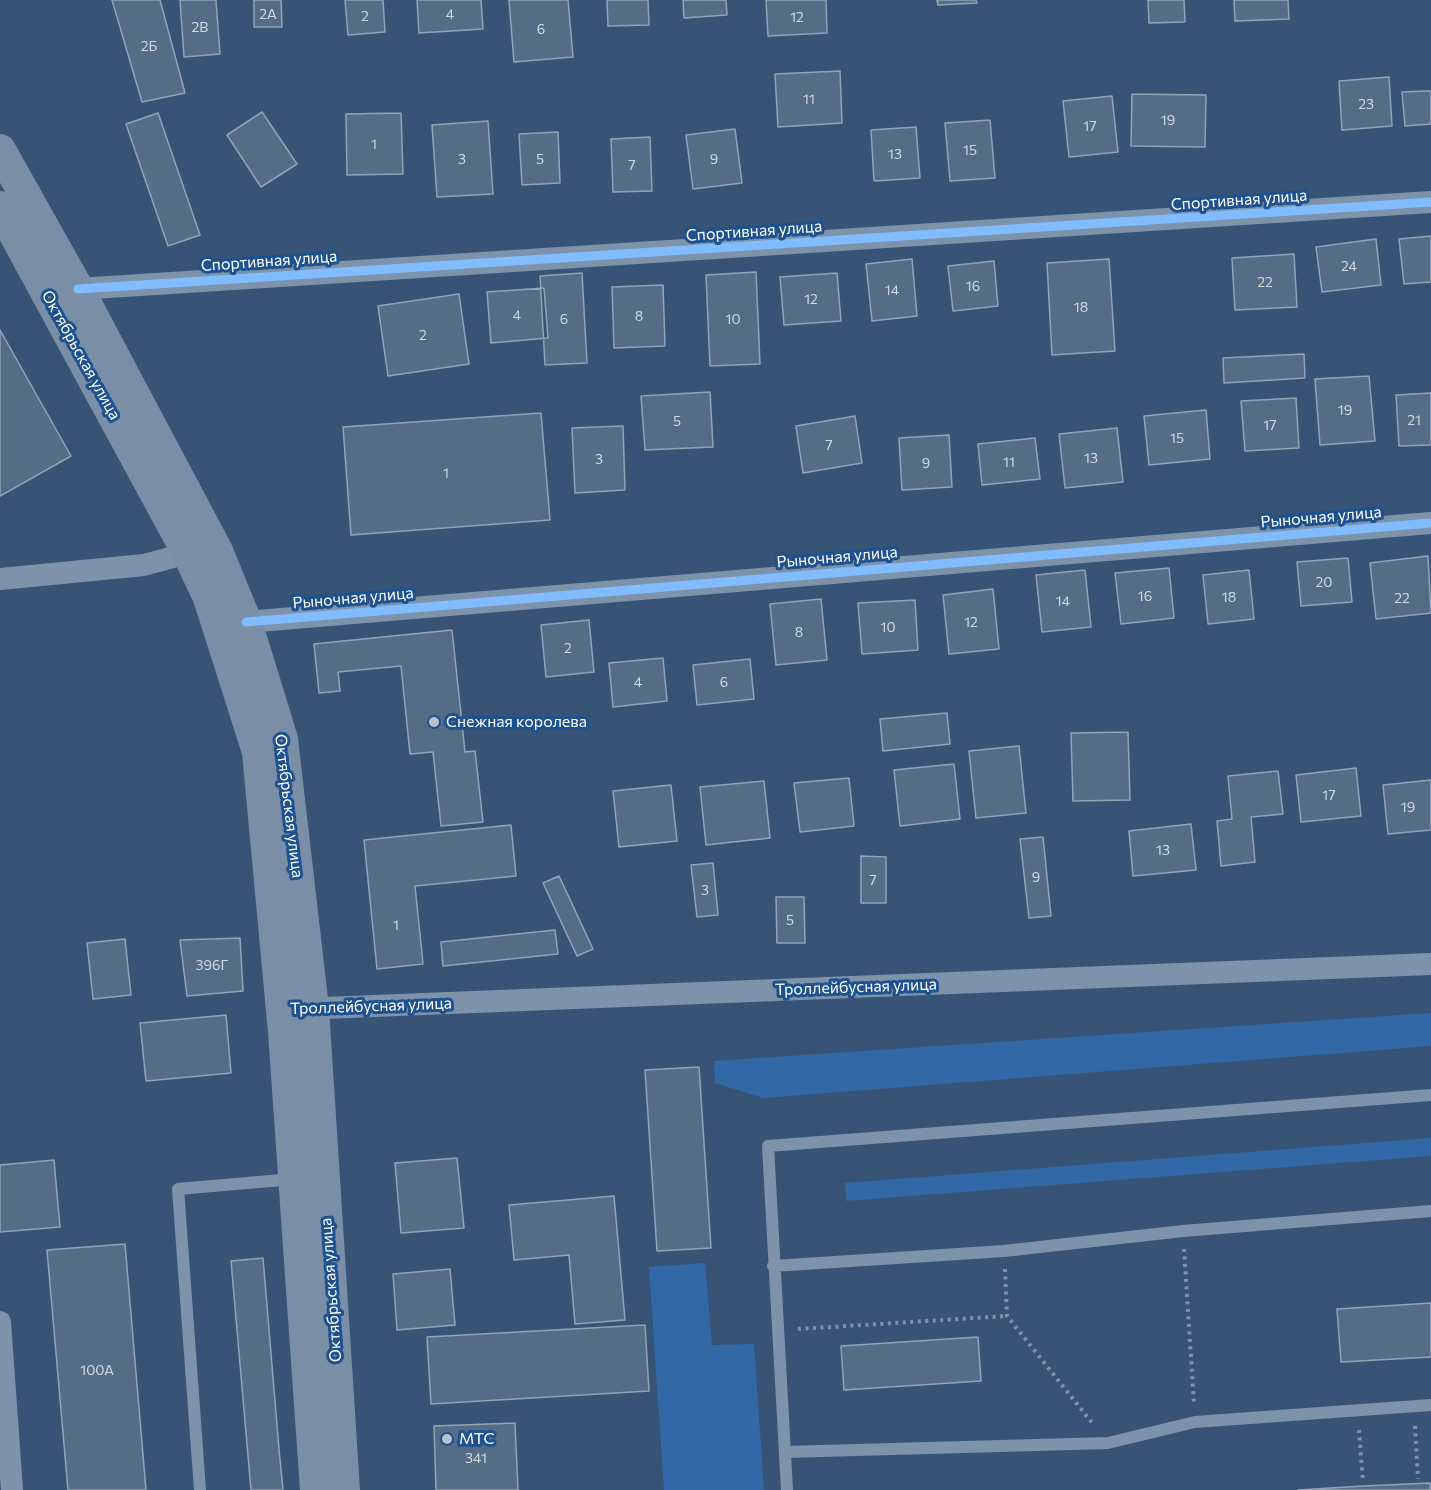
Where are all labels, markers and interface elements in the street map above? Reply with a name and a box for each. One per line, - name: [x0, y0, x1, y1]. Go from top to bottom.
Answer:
- house number: 2А: [259, 6, 277, 22]
- house number: 4: [446, 6, 454, 22]
- house number: 2: [361, 8, 369, 24]
- house number: 12: [790, 9, 804, 25]
- house number: 2В: [192, 19, 208, 35]
- house number: 6: [537, 21, 545, 37]
- house number: 2Б: [141, 38, 157, 54]
- house number: 11: [803, 91, 815, 107]
- house number: 23: [1358, 96, 1374, 112]
- house number: 19: [1161, 112, 1175, 128]
- house number: 17: [1083, 118, 1097, 134]
- house number: 1: [371, 136, 377, 152]
- house number: 15: [963, 142, 977, 158]
- house number: 13: [888, 146, 902, 162]
- house number: 3: [458, 151, 466, 167]
- house number: 5: [536, 151, 544, 167]
- house number: 9: [710, 151, 718, 167]
- house number: 7: [628, 157, 636, 173]
- street label: Спортивная улица: [1170, 186, 1308, 214]
- street label: Спортивная улица: [685, 217, 823, 245]
- street label: Спортивная улица: [200, 247, 338, 275]
- house number: 24: [1341, 258, 1357, 274]
- house number: 22: [1257, 274, 1273, 290]
- house number: 16: [966, 278, 980, 294]
- house number: 14: [885, 282, 899, 298]
- street label: Октябрьская улица: [37, 287, 125, 423]
- house number: 12: [804, 291, 818, 307]
- house number: 18: [1074, 299, 1088, 315]
- house number: 4: [513, 307, 521, 323]
- house number: 8: [635, 308, 643, 324]
- house number: 6: [560, 311, 568, 327]
- house number: 10: [725, 311, 741, 327]
- house number: 2: [419, 327, 427, 343]
- house number: 19: [1338, 402, 1352, 418]
- house number: 21: [1407, 412, 1421, 428]
- house number: 5: [673, 413, 681, 429]
- house number: 17: [1263, 417, 1277, 433]
- house number: 15: [1170, 430, 1184, 446]
- house number: 7: [825, 437, 833, 453]
- house number: 13: [1084, 450, 1098, 466]
- house number: 3: [595, 451, 603, 467]
- house number: 11: [1003, 454, 1015, 470]
- house number: 9: [922, 455, 930, 471]
- house number: 1: [443, 465, 449, 481]
- street label: Рыночная улица: [1260, 502, 1382, 532]
- street label: Рыночная улица: [776, 542, 898, 572]
- house number: 20: [1316, 574, 1332, 590]
- street label: Рыночная улица: [292, 583, 414, 613]
- house number: 16: [1138, 588, 1152, 604]
- house number: 18: [1222, 589, 1236, 605]
- house number: 22: [1394, 590, 1410, 606]
- house number: 14: [1056, 593, 1070, 609]
- house number: 12: [964, 614, 978, 630]
- house number: 10: [880, 619, 896, 635]
- house number: 8: [795, 624, 803, 640]
- house number: 2: [564, 640, 572, 656]
- house number: 4: [634, 674, 642, 690]
- house number: 6: [720, 674, 728, 690]
- place label: Снежная королева: [446, 712, 587, 732]
- marker: Снежная королева: [427, 715, 441, 729]
- street label: Октябрьская улица: [271, 733, 307, 879]
- house number: 17: [1322, 787, 1336, 803]
- house number: 19: [1401, 799, 1415, 815]
- house number: 13: [1156, 842, 1170, 858]
- house number: 9: [1032, 869, 1040, 885]
- house number: 7: [869, 872, 877, 888]
- house number: 3: [701, 882, 709, 898]
- house number: 5: [786, 912, 794, 928]
- house number: 1: [393, 917, 399, 933]
- house number: 396Г: [196, 957, 228, 973]
- street label: Троллейбусная улица: [775, 975, 937, 999]
- street label: Троллейбусная улица: [290, 994, 452, 1018]
- street label: Октябрьская улица: [316, 1217, 346, 1363]
- house number: 100А: [80, 1362, 114, 1378]
- place label: МТС: [459, 1429, 494, 1449]
- marker: МТС: [440, 1432, 454, 1446]
- house number: 341: [465, 1450, 487, 1466]

